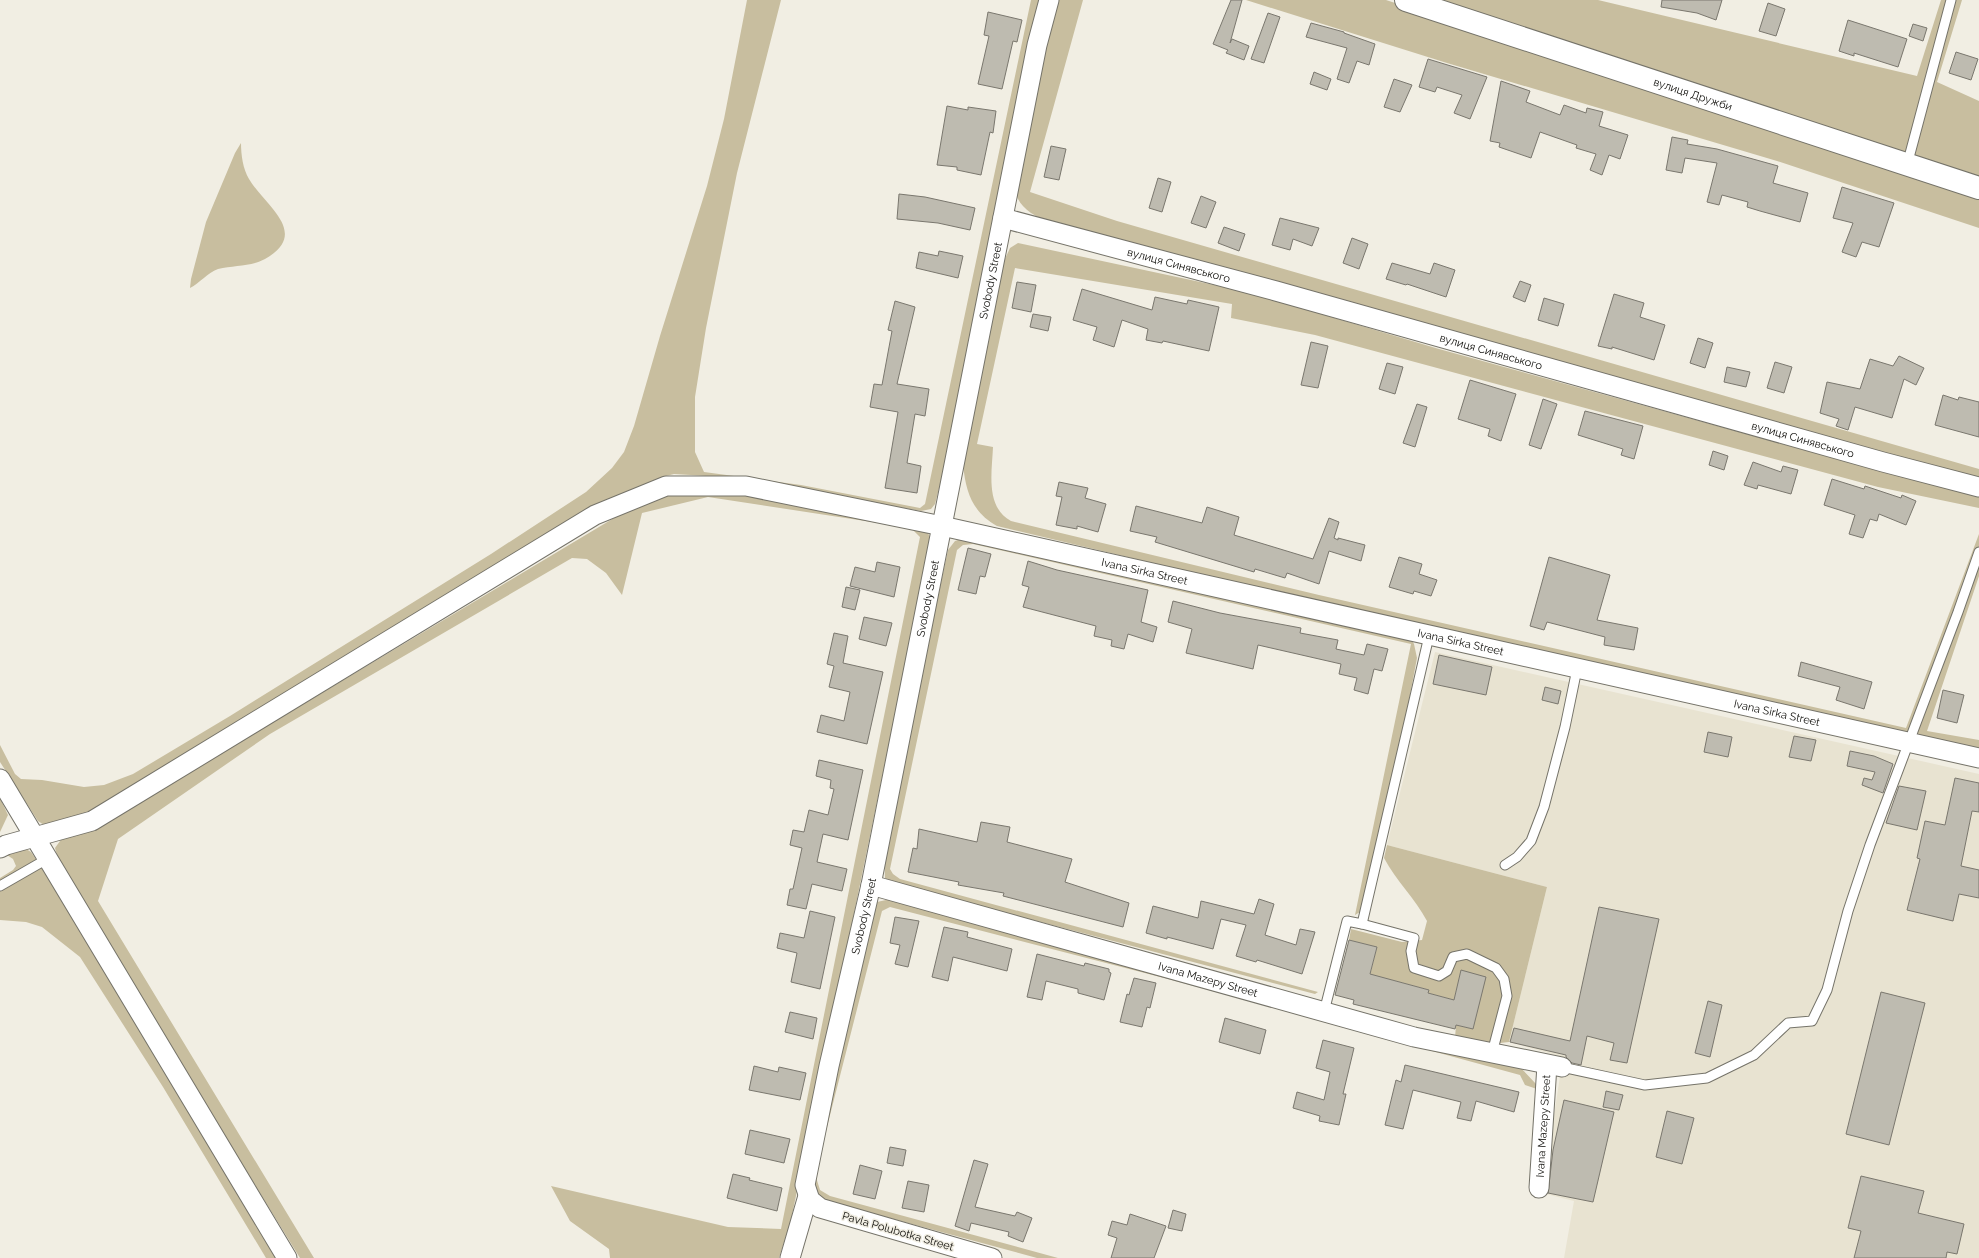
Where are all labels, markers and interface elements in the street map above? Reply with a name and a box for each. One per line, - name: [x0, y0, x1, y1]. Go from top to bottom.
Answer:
- street label: вулиця Дружби: [1652, 76, 1734, 114]
- street label: Svobody Street: [977, 241, 1005, 320]
- street label: вулиця Синявського: [1126, 246, 1232, 286]
- street label: вулиця Синявського: [1438, 331, 1544, 373]
- street label: вулиця Синявського: [1750, 419, 1856, 461]
- street label: Ivana Sirka Street: [1100, 556, 1189, 588]
- street label: Svobody Street: [914, 559, 942, 638]
- street label: Ivana Sirka Street: [1416, 627, 1505, 659]
- street label: Ivana Sirka Street: [1732, 697, 1821, 729]
- street label: Svobody Street: [849, 877, 879, 956]
- street label: Ivana Mazepy Street: [1157, 960, 1259, 1000]
- street label: Ivana Mazepy Street: [1534, 1074, 1553, 1178]
- street label: Pavla Polubotka Street: [841, 1209, 955, 1254]

